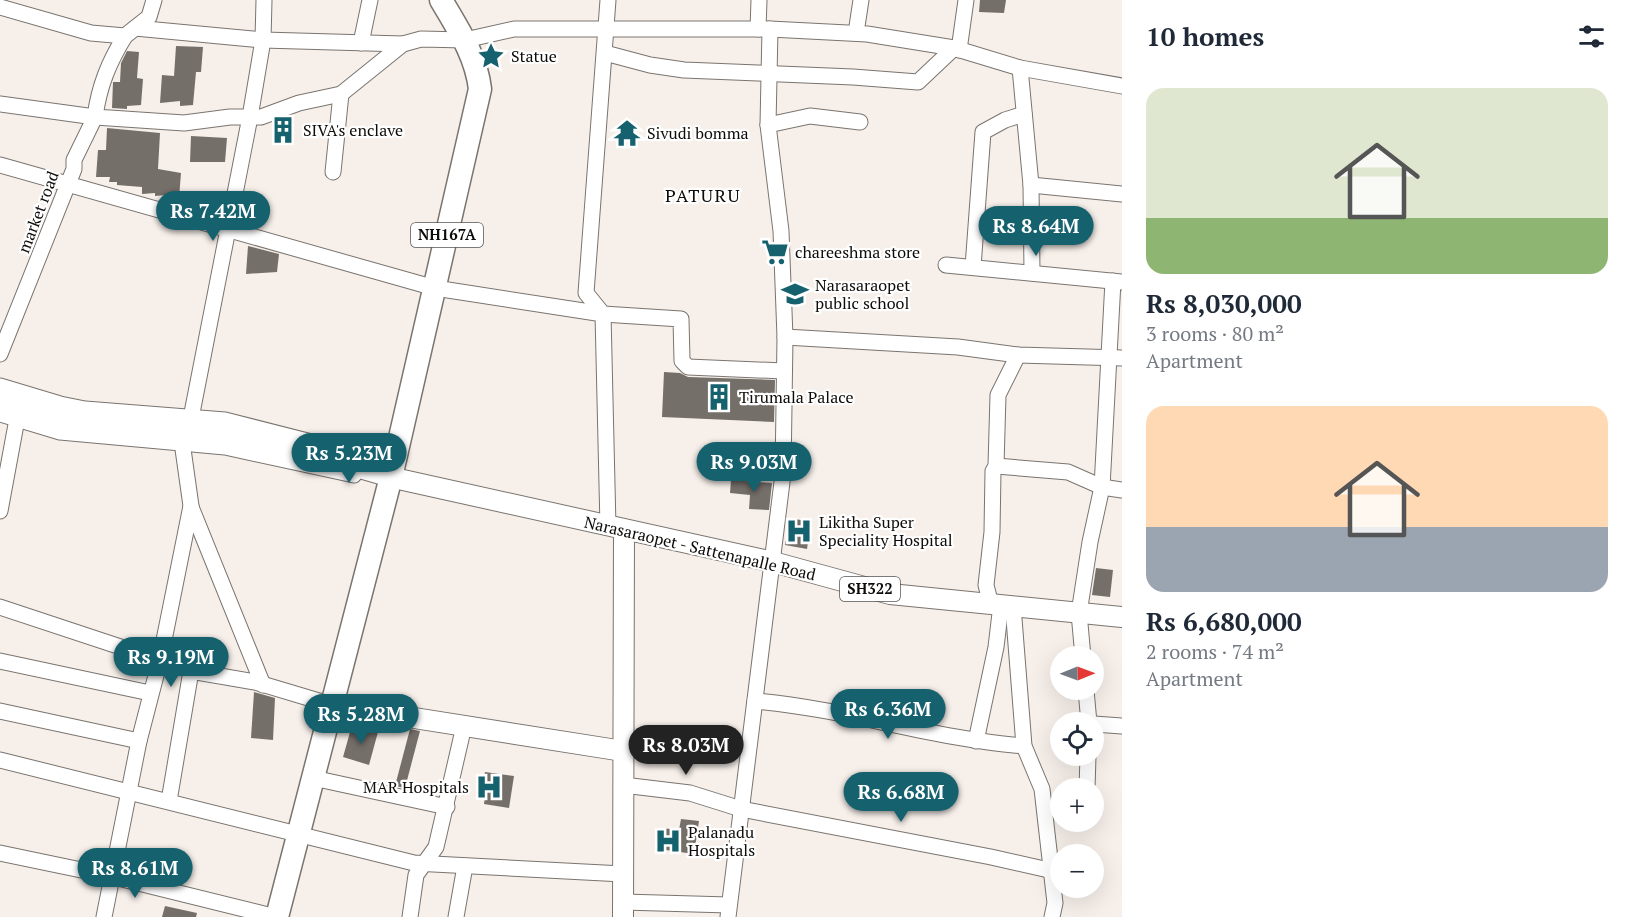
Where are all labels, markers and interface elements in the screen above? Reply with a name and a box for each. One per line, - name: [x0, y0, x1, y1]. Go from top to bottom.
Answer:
- text: 10 homes: [1146, 19, 1264, 53]
- icon: filters: [1575, 20, 1608, 53]
- place icon: Statue: [476, 41, 506, 71]
- place label: Statue: [511, 45, 557, 67]
- building icon: SIVA's enclave: [268, 115, 298, 145]
- temple icon: Sivudi bomma: [612, 118, 642, 148]
- place label: SIVA's enclave: [303, 119, 403, 141]
- place label: Sivudi bomma: [647, 122, 749, 144]
- icon: home: [1323, 127, 1431, 235]
- street label: market road: [12, 168, 64, 256]
- district label: PATURU: [665, 183, 741, 207]
- pin: Rs 7.42M: [151, 191, 275, 242]
- text: Rs 7.42M: [170, 197, 256, 224]
- pin: Rs 8.64M: [974, 206, 1098, 257]
- text: Rs 8.64M: [993, 212, 1079, 239]
- road number: NH167A: [411, 223, 483, 247]
- supermarket icon: chareeshma store: [760, 237, 790, 267]
- place label: chareeshma store: [795, 241, 920, 263]
- place label: Narasaraopet public school: [815, 274, 910, 314]
- school or university icon: Narasaraopet public school: [780, 279, 810, 309]
- text: Rs 8,030,000: [1146, 286, 1302, 320]
- text: 3 rooms · 80 m²: [1146, 320, 1284, 347]
- text: Apartment: [1146, 347, 1243, 374]
- building icon: Tirumala Palace: [704, 382, 734, 412]
- place label: Tirumala Palace: [739, 386, 853, 408]
- pin: Rs 5.23M: [287, 433, 411, 484]
- text: Rs 5.23M: [306, 439, 392, 466]
- pin: Rs 9.03M: [692, 442, 816, 493]
- icon: home: [1323, 445, 1431, 553]
- text: Rs 9.03M: [711, 448, 797, 475]
- street label: Narasaraopet - Sattenapalle Road: [582, 511, 818, 585]
- place label: Likitha Super Speciality Hospital: [819, 511, 953, 551]
- hospital icon: Likitha Super Speciality Hospital: [784, 516, 814, 546]
- road number: SH322: [840, 577, 900, 601]
- text: Rs 6,680,000: [1146, 604, 1302, 638]
- pin: Rs 9.19M: [109, 637, 233, 688]
- text: 2 rooms · 74 m²: [1146, 638, 1284, 665]
- text: Rs 9.19M: [128, 643, 214, 670]
- north arrow: [1050, 646, 1104, 700]
- map controls: [1050, 646, 1104, 898]
- text: Apartment: [1146, 665, 1243, 692]
- pin: Rs 6.36M: [826, 689, 950, 740]
- pin: Rs 5.28M: [299, 694, 423, 745]
- text: Rs 6.36M: [845, 695, 931, 722]
- text: Rs 5.28M: [318, 700, 404, 727]
- button: locate: [1050, 712, 1104, 766]
- pin: Rs 8.03M: [624, 725, 748, 776]
- text: Rs 8.03M: [643, 731, 729, 758]
- hospital icon: MAR Hospitals: [474, 772, 504, 802]
- pin: Rs 6.68M: [839, 772, 963, 823]
- place label: MAR Hospitals: [363, 776, 469, 798]
- text: Rs 6.68M: [858, 778, 944, 805]
- button: +: [1050, 778, 1104, 832]
- place label: Palanadu Hospitals: [688, 821, 755, 861]
- hospital icon: Palanadu Hospitals: [653, 826, 683, 856]
- button: −: [1050, 844, 1104, 898]
- pin: Rs 8.61M: [73, 848, 197, 899]
- text: Rs 8.61M: [92, 854, 178, 881]

